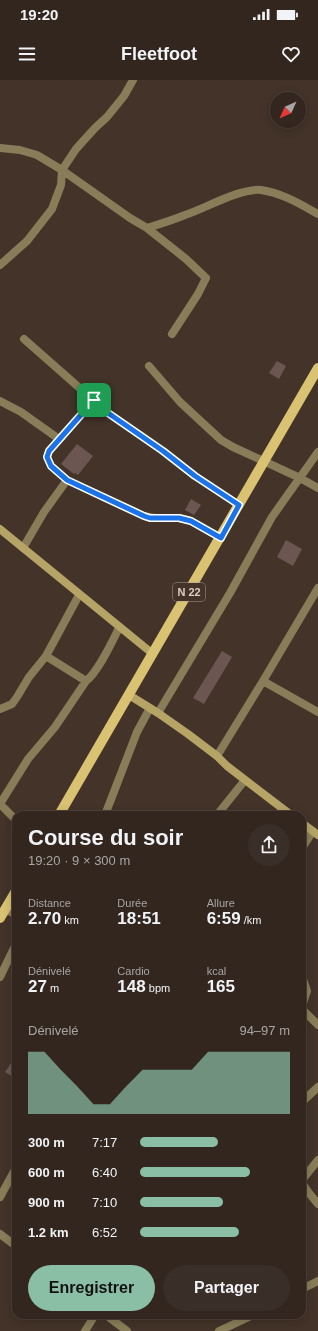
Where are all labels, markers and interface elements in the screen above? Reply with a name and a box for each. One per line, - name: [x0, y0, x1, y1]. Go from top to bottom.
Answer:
- text: 19:20: [20, 6, 58, 23]
- icon: menu: [16, 43, 38, 65]
- icon: heart: [280, 43, 302, 65]
- text: Fleetfoot: [121, 44, 197, 64]
- north arrow: [270, 92, 306, 128]
- map controls: [270, 92, 306, 128]
- pin: [77, 383, 111, 417]
- icon: arrive: [83, 389, 105, 411]
- road number: N 22: [173, 583, 205, 601]
- button: share: [248, 824, 290, 866]
- text: Course du soir: [28, 825, 183, 850]
- text: 19:20 · 9 × 300 m: [28, 853, 130, 868]
- text: Distance: [28, 897, 71, 909]
- text: Durée: [117, 897, 147, 909]
- text: Allure: [207, 897, 235, 909]
- text: 2.70: [28, 909, 61, 928]
- text: 18:51: [117, 909, 161, 928]
- text: 6:59: [207, 909, 241, 928]
- text: km: [61, 914, 79, 926]
- text: /km: [241, 914, 261, 926]
- text: Dénivelé: [28, 965, 71, 977]
- text: Cardio: [117, 965, 150, 977]
- text: kcal: [207, 965, 226, 977]
- text: 27: [28, 977, 47, 996]
- text: 148: [117, 977, 146, 996]
- text: 165: [207, 977, 235, 996]
- text: m: [47, 982, 59, 994]
- text: bpm: [146, 982, 170, 994]
- text: Dénivelé: [28, 1023, 79, 1038]
- text: 94–97 m: [239, 1023, 290, 1038]
- text: 300 m: [28, 1135, 65, 1150]
- text: 7:17: [92, 1135, 117, 1150]
- text: 600 m: [28, 1165, 65, 1180]
- text: 6:40: [92, 1165, 117, 1180]
- text: 900 m: [28, 1195, 65, 1210]
- text: 7:10: [92, 1195, 117, 1210]
- text: 1.2 km: [28, 1225, 68, 1240]
- text: 6:52: [92, 1225, 117, 1240]
- button: Enregistrer: [28, 1265, 155, 1311]
- button: Partager: [163, 1265, 290, 1311]

